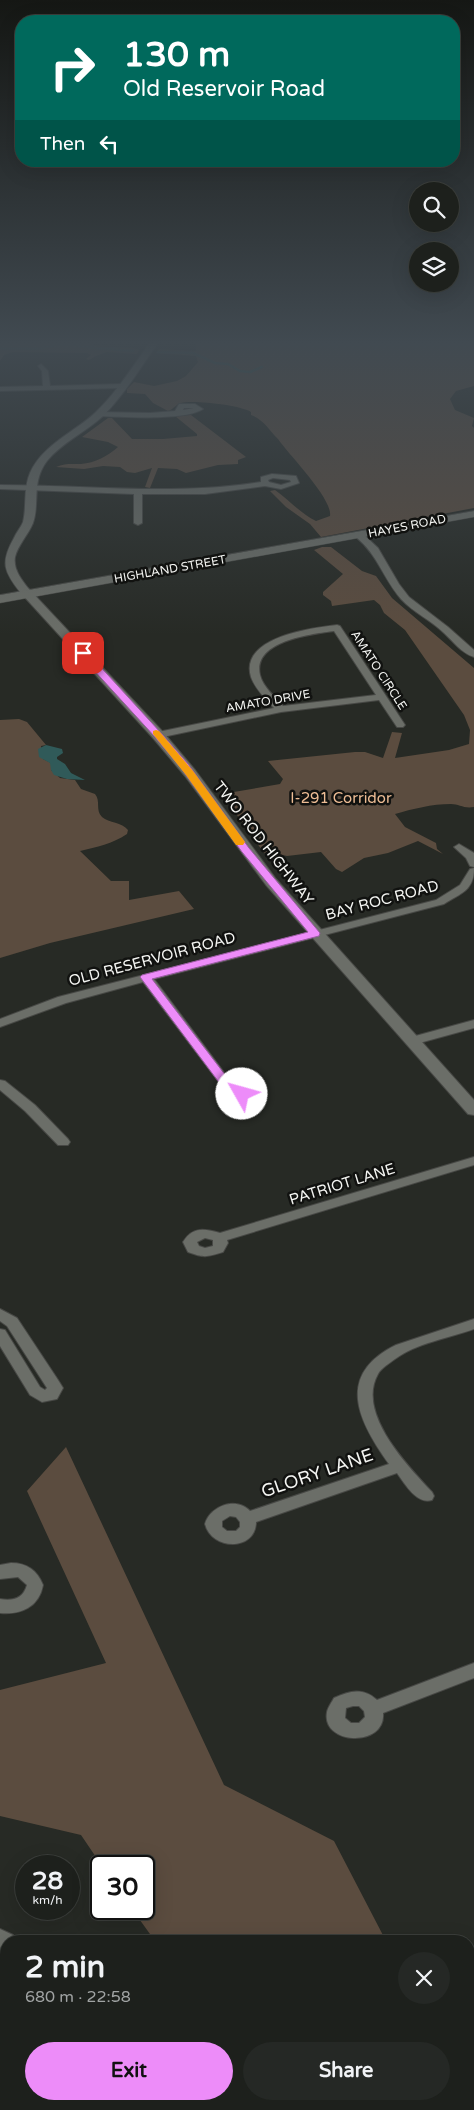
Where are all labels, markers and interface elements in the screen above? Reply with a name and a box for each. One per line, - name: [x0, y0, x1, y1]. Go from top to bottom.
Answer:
- text: 130 m: [123, 34, 230, 76]
- icon: right: [40, 35, 105, 100]
- text: Old Reservoir Road: [123, 76, 325, 102]
- icon: left: [95, 130, 123, 158]
- text: Then: [40, 133, 85, 155]
- map controls: [409, 182, 459, 292]
- button: search: [409, 182, 459, 232]
- button: layers: [409, 242, 459, 292]
- street label: HAYES ROAD: [367, 512, 447, 540]
- street label: HIGHLAND STREET: [113, 552, 228, 586]
- street label: AMATO CIRCLE: [348, 628, 410, 713]
- pin: [62, 632, 104, 674]
- icon: arrive: [69, 639, 97, 667]
- street label: AMATO DRIVE: [225, 687, 312, 715]
- street label: TWO ROD HIGHWAY: [210, 778, 318, 909]
- park label: I-291 Corridor: [290, 789, 392, 807]
- street label: BAY ROC ROAD: [323, 876, 441, 924]
- street label: OLD RESERVOIR ROAD: [67, 928, 237, 990]
- position arrow: [215, 1067, 267, 1119]
- street label: PATRIOT LANE: [287, 1159, 397, 1209]
- street label: GLORY LANE: [258, 1444, 376, 1502]
- speed limit sign: 30: [90, 1855, 155, 1920]
- text: 28: [32, 1866, 63, 1896]
- text: km/h: [32, 1893, 63, 1907]
- text: 2 min: [25, 1949, 105, 1986]
- button: close: [398, 1952, 450, 2004]
- text: 680 m · 22:58: [25, 1987, 131, 2007]
- button: Exit: [25, 2042, 233, 2100]
- button: Share: [243, 2042, 450, 2100]

